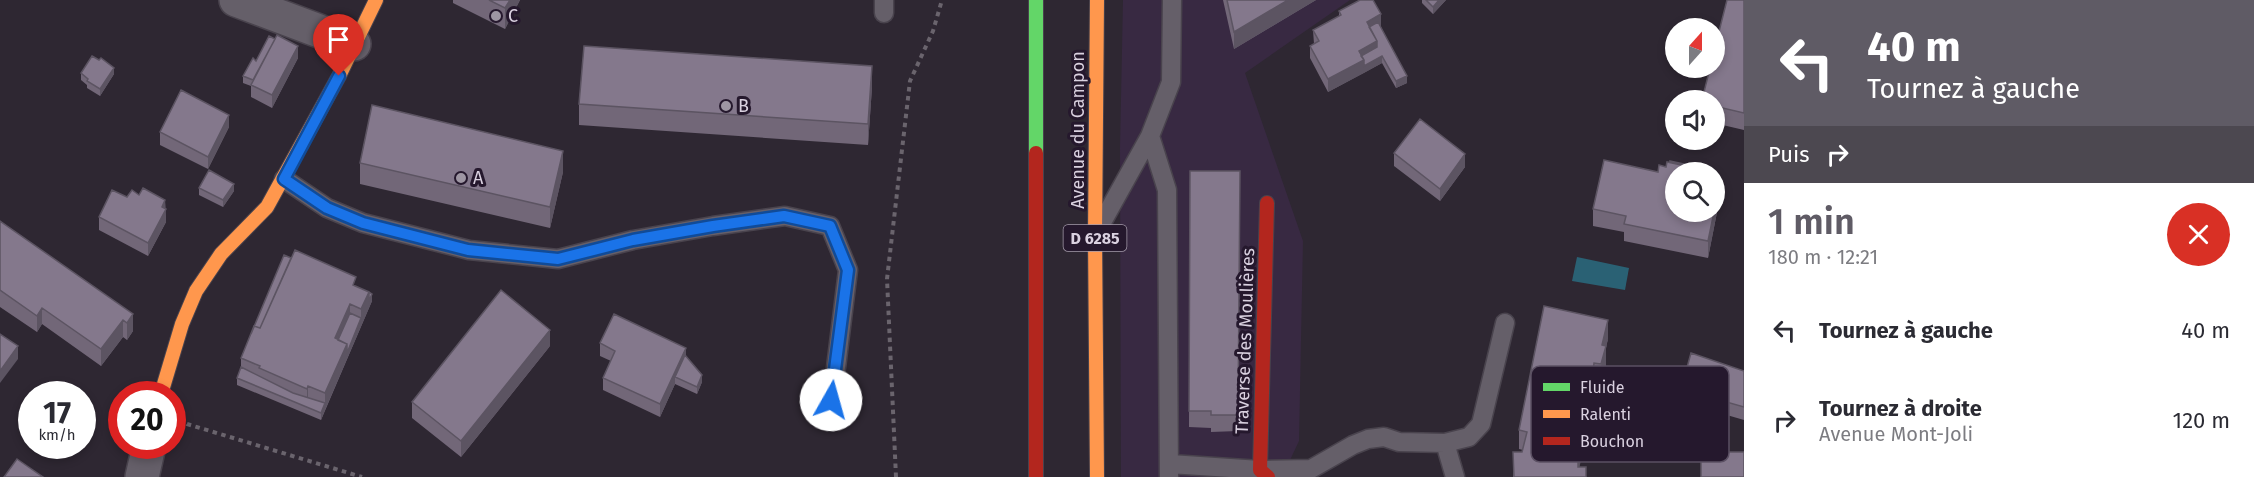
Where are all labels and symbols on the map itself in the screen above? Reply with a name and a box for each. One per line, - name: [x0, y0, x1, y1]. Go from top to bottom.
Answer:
- place label: C: [508, 5, 518, 27]
- marker: C: [489, 9, 503, 23]
- pin: [313, 14, 364, 76]
- north arrow: [1665, 18, 1725, 78]
- street label: Avenue du Campon: [1067, 51, 1089, 209]
- place label: B: [738, 95, 749, 117]
- marker: B: [719, 99, 733, 113]
- place label: A: [473, 167, 484, 189]
- marker: A: [454, 171, 468, 185]
- road number: D 6285: [1064, 225, 1126, 251]
- street label: Traverse des Moulières: [1231, 247, 1259, 435]
- legend: [1531, 366, 1729, 462]
- position arrow: [799, 368, 863, 432]
- text: Fluide: [1580, 378, 1625, 397]
- speed limit sign: 20: [108, 381, 186, 459]
- text: Ralenti: [1580, 405, 1631, 424]
- text: Bouchon: [1580, 432, 1644, 451]

